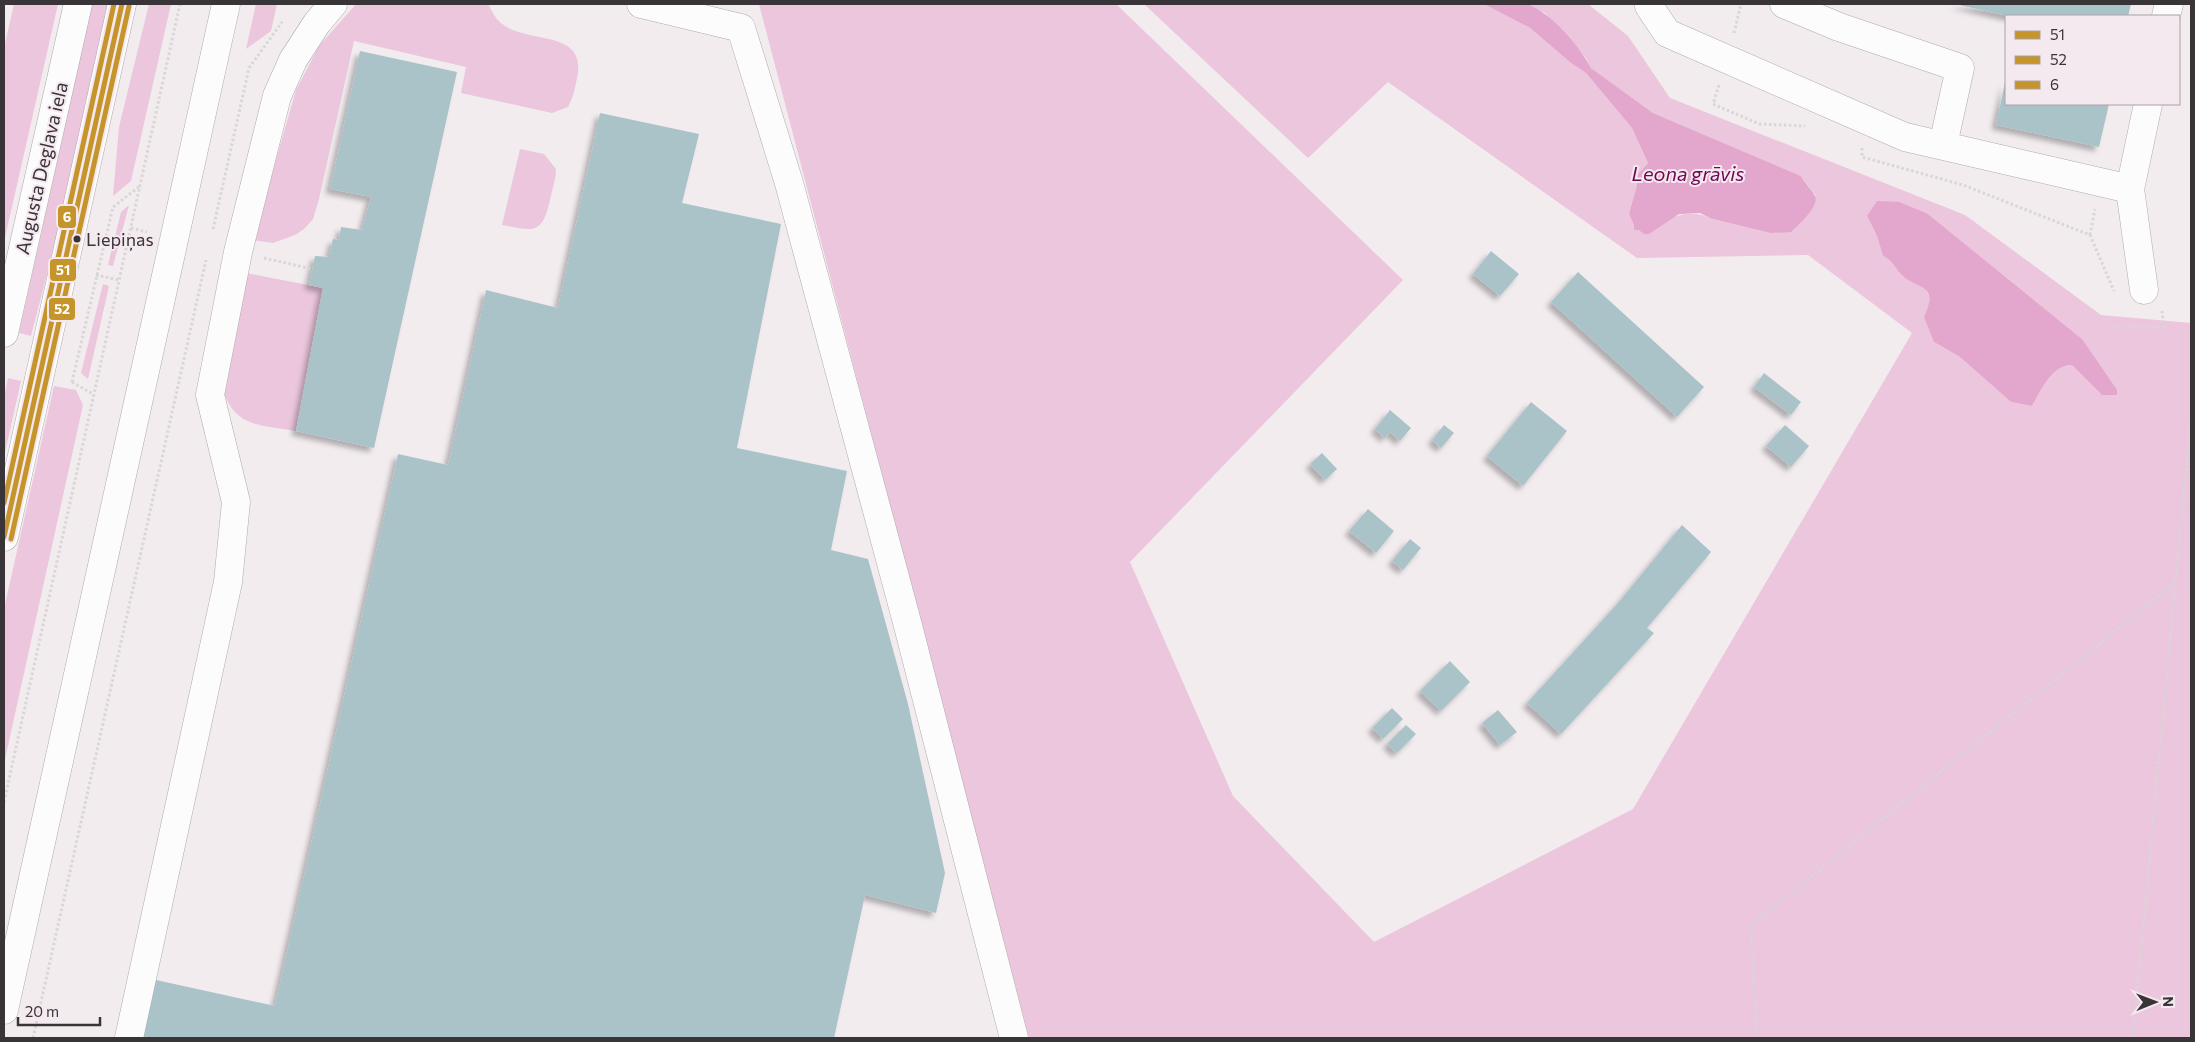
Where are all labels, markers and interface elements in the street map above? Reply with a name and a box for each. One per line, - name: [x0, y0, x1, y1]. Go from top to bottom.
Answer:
- legend: [2005, 15, 2180, 105]
- text: 51: [2050, 25, 2065, 43]
- text: 52: [2050, 50, 2067, 68]
- text: 6: [2050, 75, 2059, 93]
- street label: Augusta Deglava iela: [10, 80, 72, 256]
- water label: Leona grāvis: [1632, 161, 1744, 185]
- line badge: 6: [57, 205, 77, 229]
- text: 6: [63, 208, 72, 225]
- place label: Liepiņas: [86, 228, 154, 251]
- marker: Liepiņas: [72, 234, 82, 244]
- line badge: 51: [49, 258, 77, 282]
- text: 51: [56, 261, 70, 278]
- line badge: 52: [48, 297, 76, 321]
- text: 52: [54, 300, 70, 317]
- north arrow: [2130, 977, 2180, 1027]
- scale bar: [18, 994, 100, 1026]
- text: N: [2160, 996, 2177, 1007]
- text: 20 m: [25, 1002, 59, 1020]

